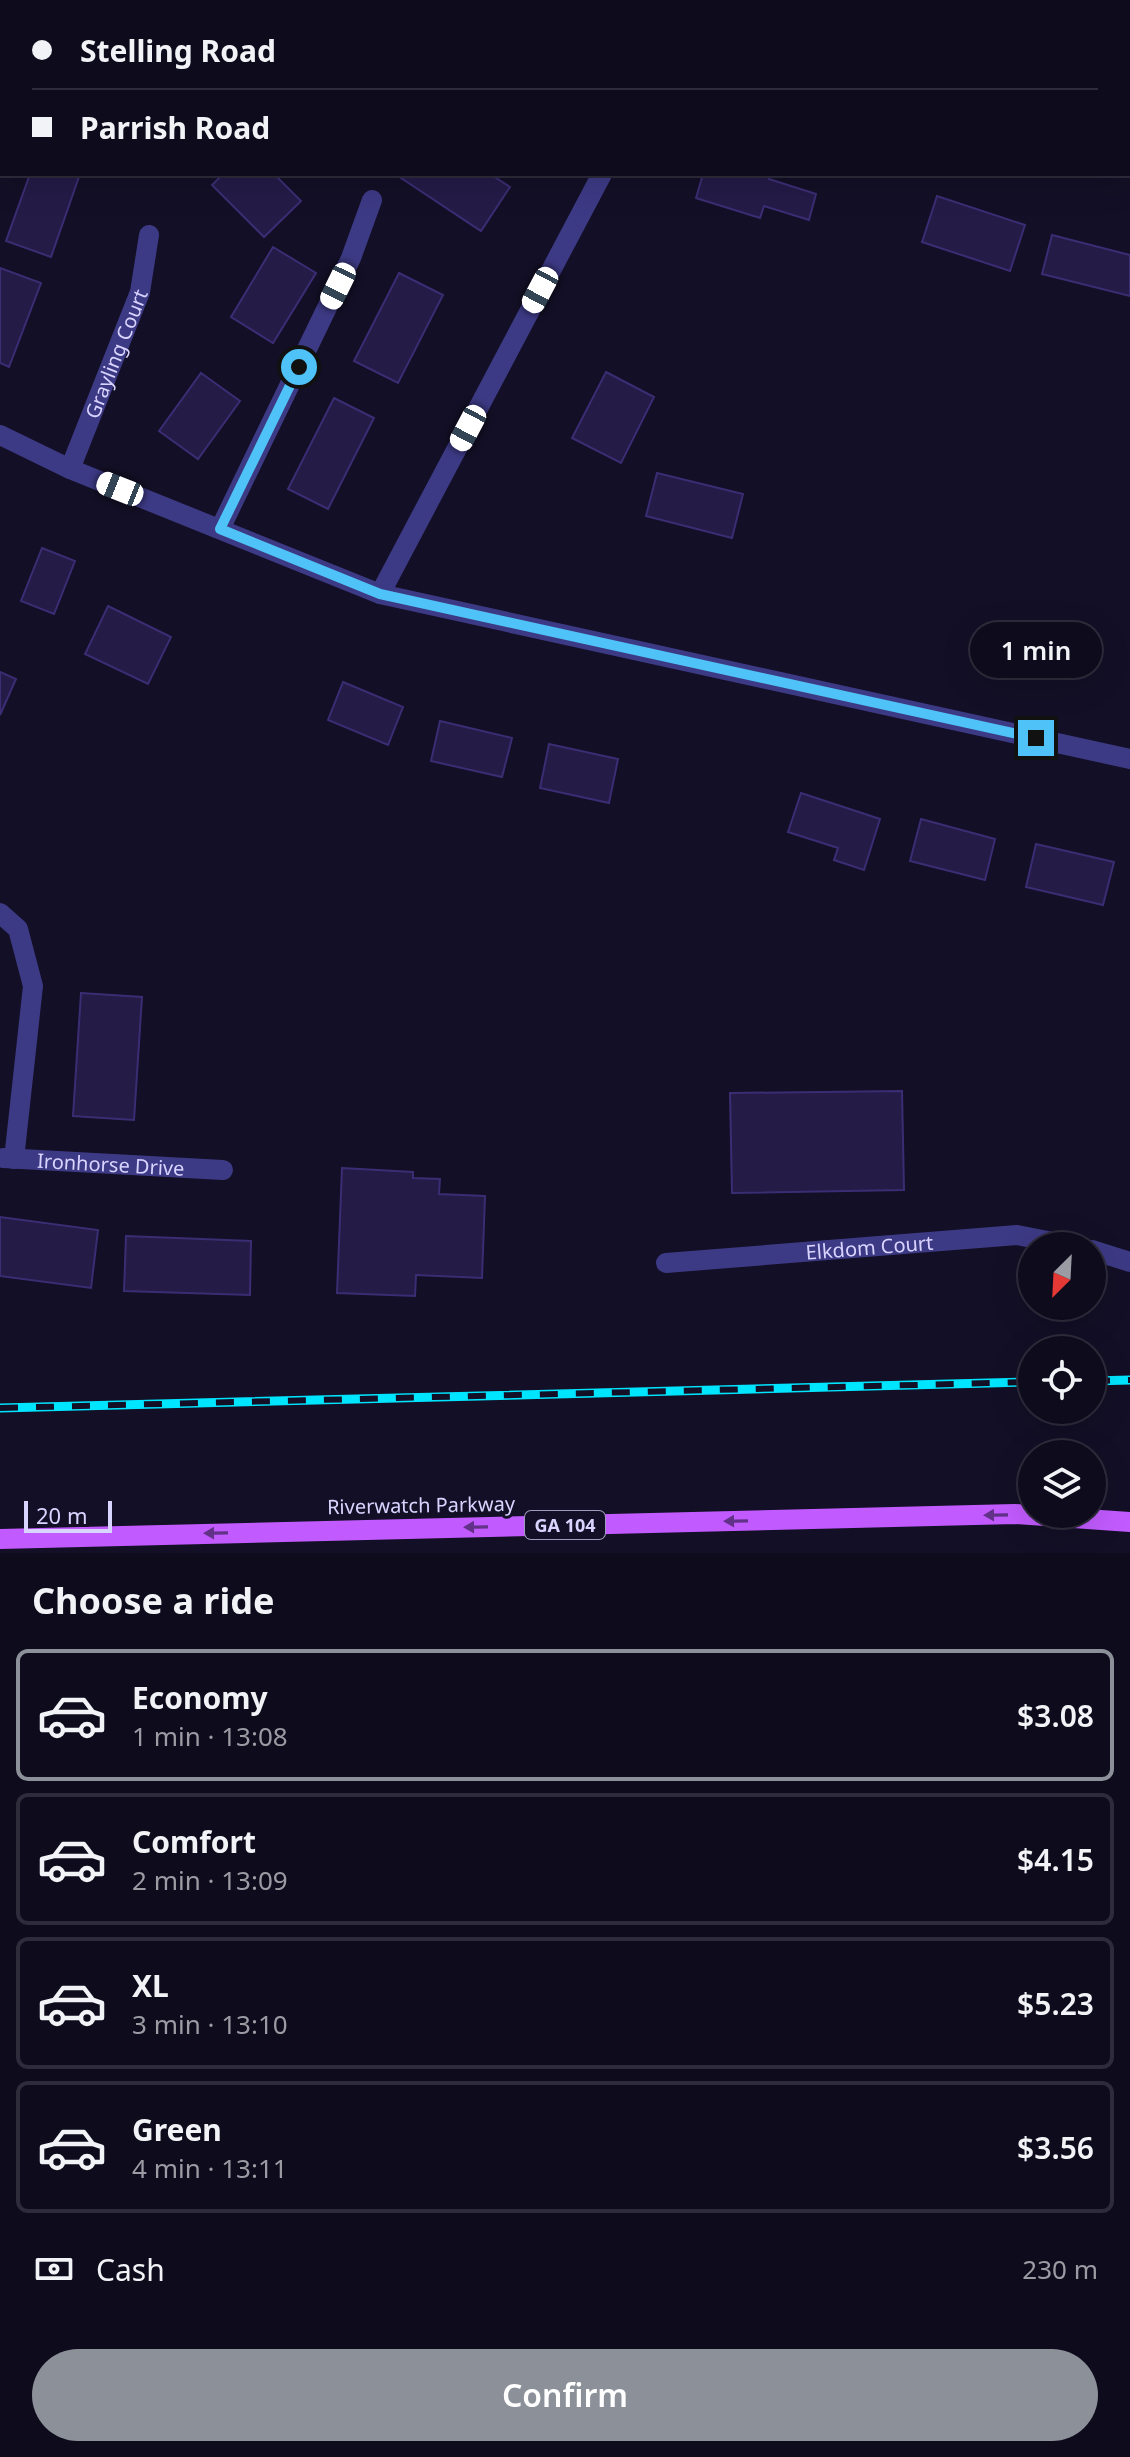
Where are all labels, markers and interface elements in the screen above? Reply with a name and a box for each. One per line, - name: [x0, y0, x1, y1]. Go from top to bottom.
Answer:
- text: Stelling Road: [80, 30, 276, 71]
- text: Parrish Road: [80, 107, 270, 148]
- car: [317, 259, 359, 313]
- car: [518, 263, 562, 317]
- street label: Grayling Court: [78, 285, 153, 422]
- route start: [281, 349, 317, 385]
- car: [446, 401, 490, 455]
- car: [93, 469, 147, 509]
- callout: 1 min: [970, 622, 1102, 678]
- text: 1 min: [1001, 632, 1071, 668]
- route end: [1018, 720, 1054, 756]
- street label: Ironhorse Drive: [36, 1146, 185, 1181]
- street label: Elkdom Court: [805, 1228, 934, 1265]
- north arrow: [1018, 1232, 1106, 1320]
- map controls: [1018, 1232, 1106, 1528]
- button: locate: [1018, 1336, 1106, 1424]
- button: layers: [1018, 1440, 1106, 1528]
- street label: Riverwatch Parkway: [327, 1490, 516, 1520]
- scale bar: [24, 1497, 112, 1533]
- text: 20 m: [36, 1500, 87, 1530]
- one-way arrow: [983, 1508, 1008, 1521]
- road number: GA 104: [525, 1511, 605, 1539]
- one-way arrow: [723, 1515, 748, 1527]
- one-way arrow: [463, 1521, 488, 1534]
- one-way arrow: [203, 1527, 228, 1540]
- text: Choose a ride: [32, 1576, 274, 1625]
- text: Economy: [132, 1677, 268, 1718]
- icon: car: [36, 1679, 108, 1751]
- text: $3.08: [1017, 1695, 1094, 1736]
- text: 1 min · 13:08: [132, 1718, 288, 1754]
- text: Comfort: [132, 1821, 256, 1862]
- icon: car: [36, 1823, 108, 1895]
- text: $4.15: [1017, 1839, 1094, 1880]
- text: 2 min · 13:09: [132, 1862, 288, 1898]
- text: XL: [132, 1965, 169, 2006]
- icon: car: [36, 1967, 108, 2039]
- text: $5.23: [1017, 1983, 1094, 2024]
- text: 3 min · 13:10: [132, 2006, 288, 2042]
- text: Green: [132, 2109, 222, 2150]
- icon: car: [36, 2111, 108, 2183]
- text: $3.56: [1017, 2127, 1094, 2168]
- text: 4 min · 13:11: [132, 2150, 288, 2186]
- icon: cash: [32, 2247, 76, 2291]
- text: Cash: [96, 2249, 165, 2290]
- text: 230 m: [1022, 2251, 1098, 2287]
- button: Confirm: [32, 2349, 1098, 2441]

